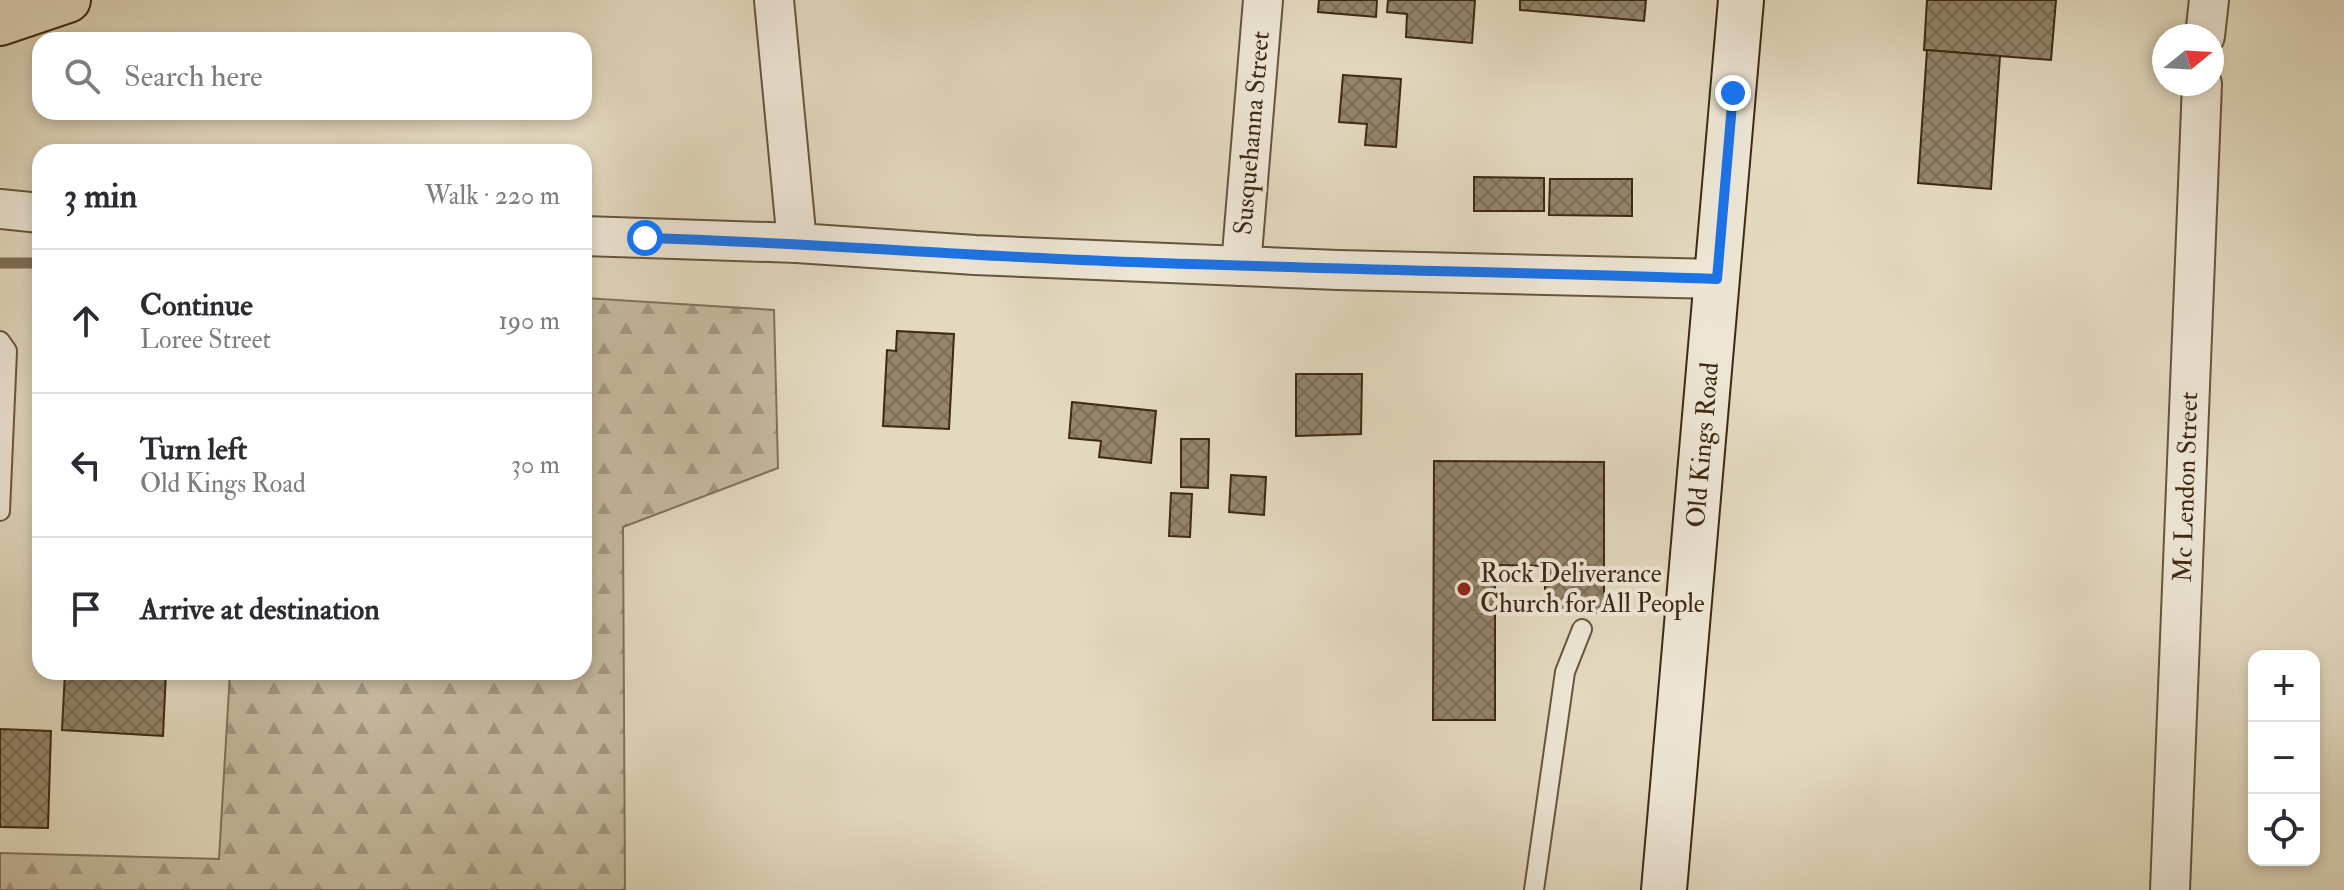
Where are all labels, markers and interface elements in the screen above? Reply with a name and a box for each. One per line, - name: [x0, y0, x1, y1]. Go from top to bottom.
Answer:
- north arrow: [2152, 24, 2224, 96]
- street label: Susquehanna Street: [1227, 30, 1277, 236]
- search box: [32, 32, 592, 120]
- icon: search: [60, 54, 104, 98]
- text: Search here: [124, 58, 263, 95]
- route end: [1715, 75, 1751, 111]
- text: 3 min: [64, 175, 137, 218]
- text: Walk · 220 m: [425, 180, 560, 212]
- route start: [627, 220, 663, 256]
- text: Continue: [140, 287, 253, 324]
- icon: ahead: [64, 299, 108, 343]
- text: 190 m: [499, 305, 560, 337]
- text: Loree Street: [140, 324, 271, 356]
- street label: Old Kings Road: [1680, 361, 1726, 529]
- street label: Mc Lendon Street: [2167, 391, 2205, 583]
- text: Turn left: [140, 431, 247, 468]
- icon: left: [64, 443, 108, 487]
- text: 30 m: [511, 449, 560, 481]
- text: Old Kings Road: [140, 468, 306, 500]
- place label: Rock Deliverance Church for All People: [1480, 558, 1705, 621]
- marker: Rock Deliverance Church for All People: [1455, 580, 1473, 598]
- icon: arrive: [64, 587, 108, 631]
- text: Arrive at destination: [140, 591, 380, 628]
- map controls: [2248, 650, 2320, 866]
- button: +: [2248, 650, 2320, 722]
- button: −: [2248, 722, 2320, 794]
- button: locate: [2248, 794, 2320, 866]

